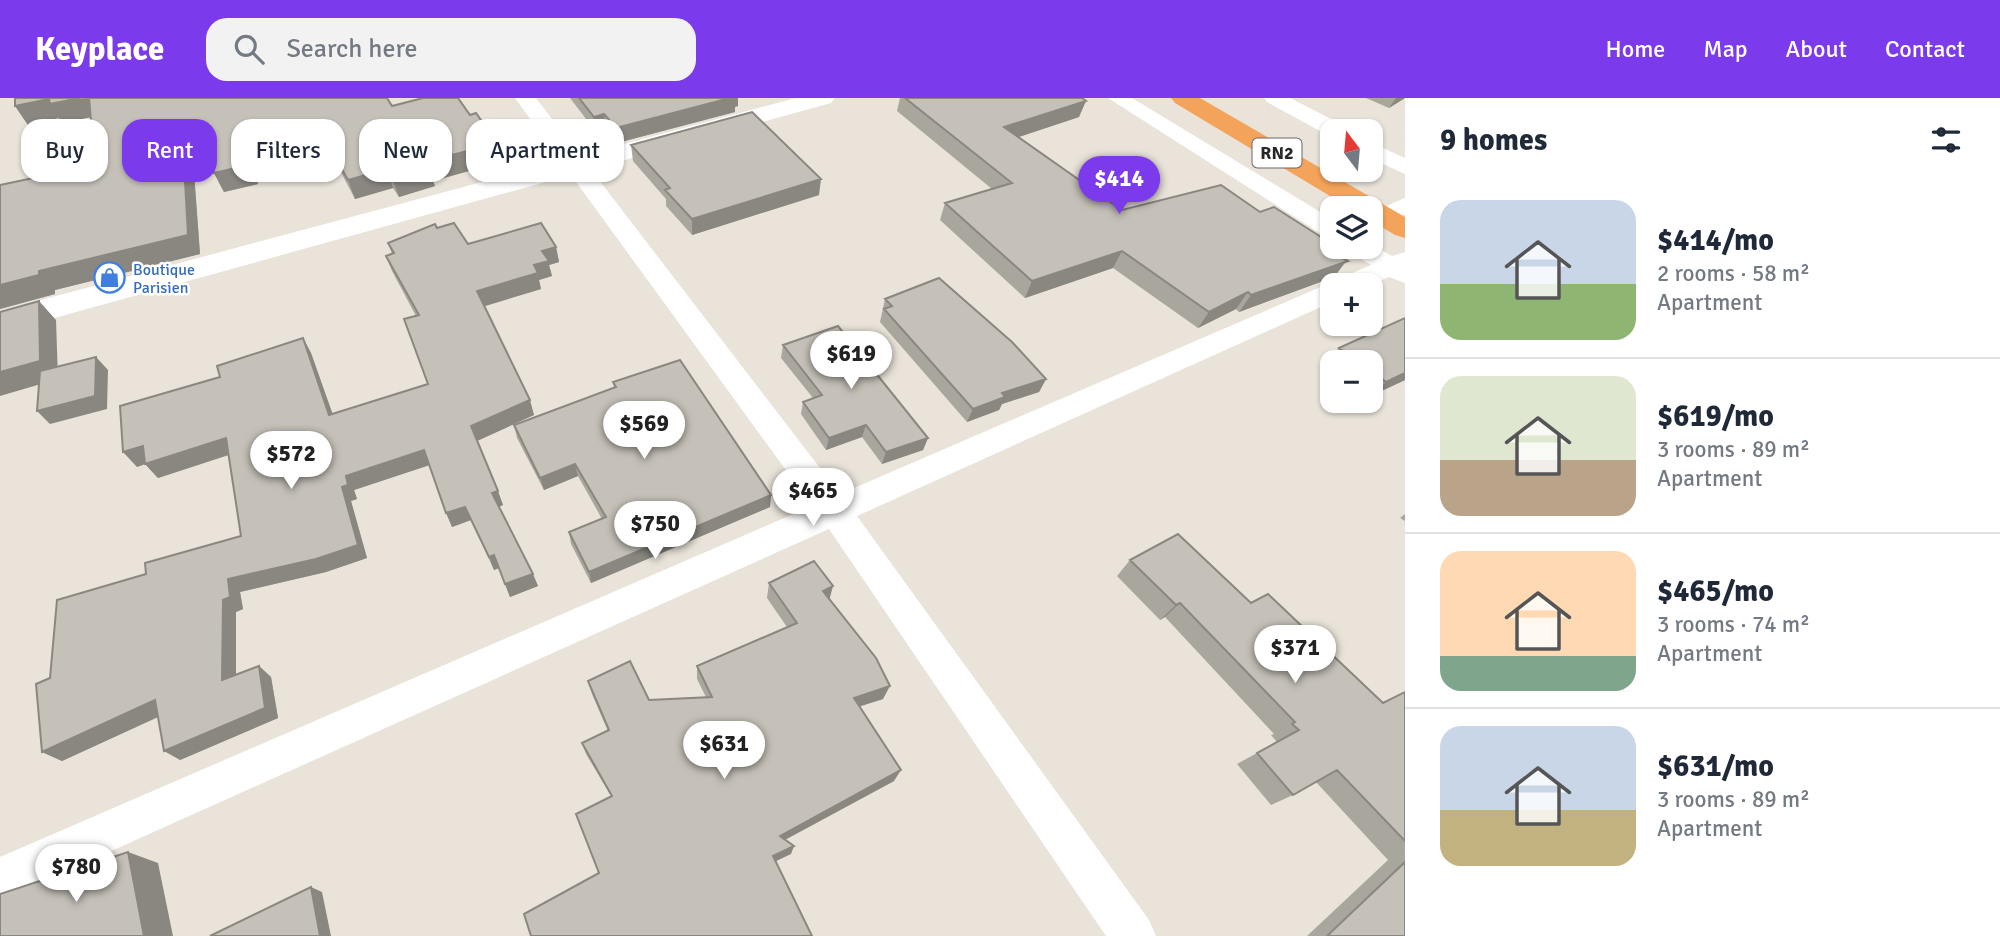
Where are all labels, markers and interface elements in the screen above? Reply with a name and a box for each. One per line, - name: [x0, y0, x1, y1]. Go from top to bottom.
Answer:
- search box: [206, 18, 696, 81]
- text: Keyplace: [35, 29, 164, 70]
- icon: search: [230, 30, 268, 68]
- text: Search here: [286, 33, 418, 65]
- text: Home: [1605, 34, 1665, 64]
- text: Map: [1703, 34, 1748, 64]
- text: About: [1786, 34, 1847, 64]
- text: Contact: [1885, 34, 1965, 64]
- chip: Buy: [21, 119, 108, 182]
- chip: Rent: [122, 119, 217, 182]
- chip: Filters: [231, 119, 345, 182]
- chip: New: [359, 119, 452, 182]
- chip: Apartment: [466, 119, 624, 182]
- north arrow: [1320, 119, 1382, 182]
- map controls: [1320, 119, 1383, 413]
- icon: filters: [1927, 121, 1965, 159]
- text: 9 homes: [1440, 122, 1547, 159]
- road number: RN2: [1252, 138, 1302, 168]
- pin: $414: [1078, 156, 1160, 216]
- text: $414: [1094, 164, 1144, 193]
- button: layers: [1320, 196, 1383, 259]
- text: $414/mo: [1657, 222, 1774, 259]
- icon: home: [1496, 228, 1580, 312]
- text: 2 rooms · 58 m²: [1657, 259, 1810, 288]
- place label: Boutique Parisien: [133, 260, 195, 298]
- shop icon: Boutique Parisien: [93, 261, 127, 295]
- button: +: [1320, 273, 1383, 336]
- text: Apartment: [1657, 288, 1762, 317]
- pin: $619: [810, 331, 892, 391]
- text: $619: [826, 339, 876, 368]
- button: −: [1320, 350, 1383, 413]
- text: $619/mo: [1657, 398, 1774, 435]
- pin: $569: [603, 402, 685, 461]
- icon: home: [1496, 404, 1580, 488]
- text: $569: [619, 409, 669, 438]
- pin: $572: [250, 432, 332, 491]
- text: 3 rooms · 89 m²: [1657, 435, 1810, 464]
- text: $572: [266, 439, 316, 468]
- text: Apartment: [1657, 464, 1762, 493]
- pin: $465: [772, 468, 854, 528]
- text: $465: [788, 476, 838, 505]
- pin: $750: [614, 502, 696, 561]
- text: $750: [630, 509, 680, 538]
- text: $465/mo: [1657, 573, 1774, 610]
- icon: home: [1496, 579, 1580, 663]
- text: 3 rooms · 74 m²: [1657, 610, 1810, 639]
- pin: $371: [1254, 626, 1336, 685]
- text: $371: [1270, 633, 1320, 662]
- text: Apartment: [1657, 639, 1762, 668]
- pin: $631: [683, 722, 765, 781]
- text: $631: [699, 729, 749, 758]
- text: $631/mo: [1657, 748, 1774, 785]
- icon: home: [1496, 754, 1580, 838]
- text: 3 rooms · 89 m²: [1657, 785, 1810, 814]
- text: Apartment: [1657, 814, 1762, 843]
- pin: $780: [35, 844, 117, 904]
- text: $780: [51, 852, 101, 881]

